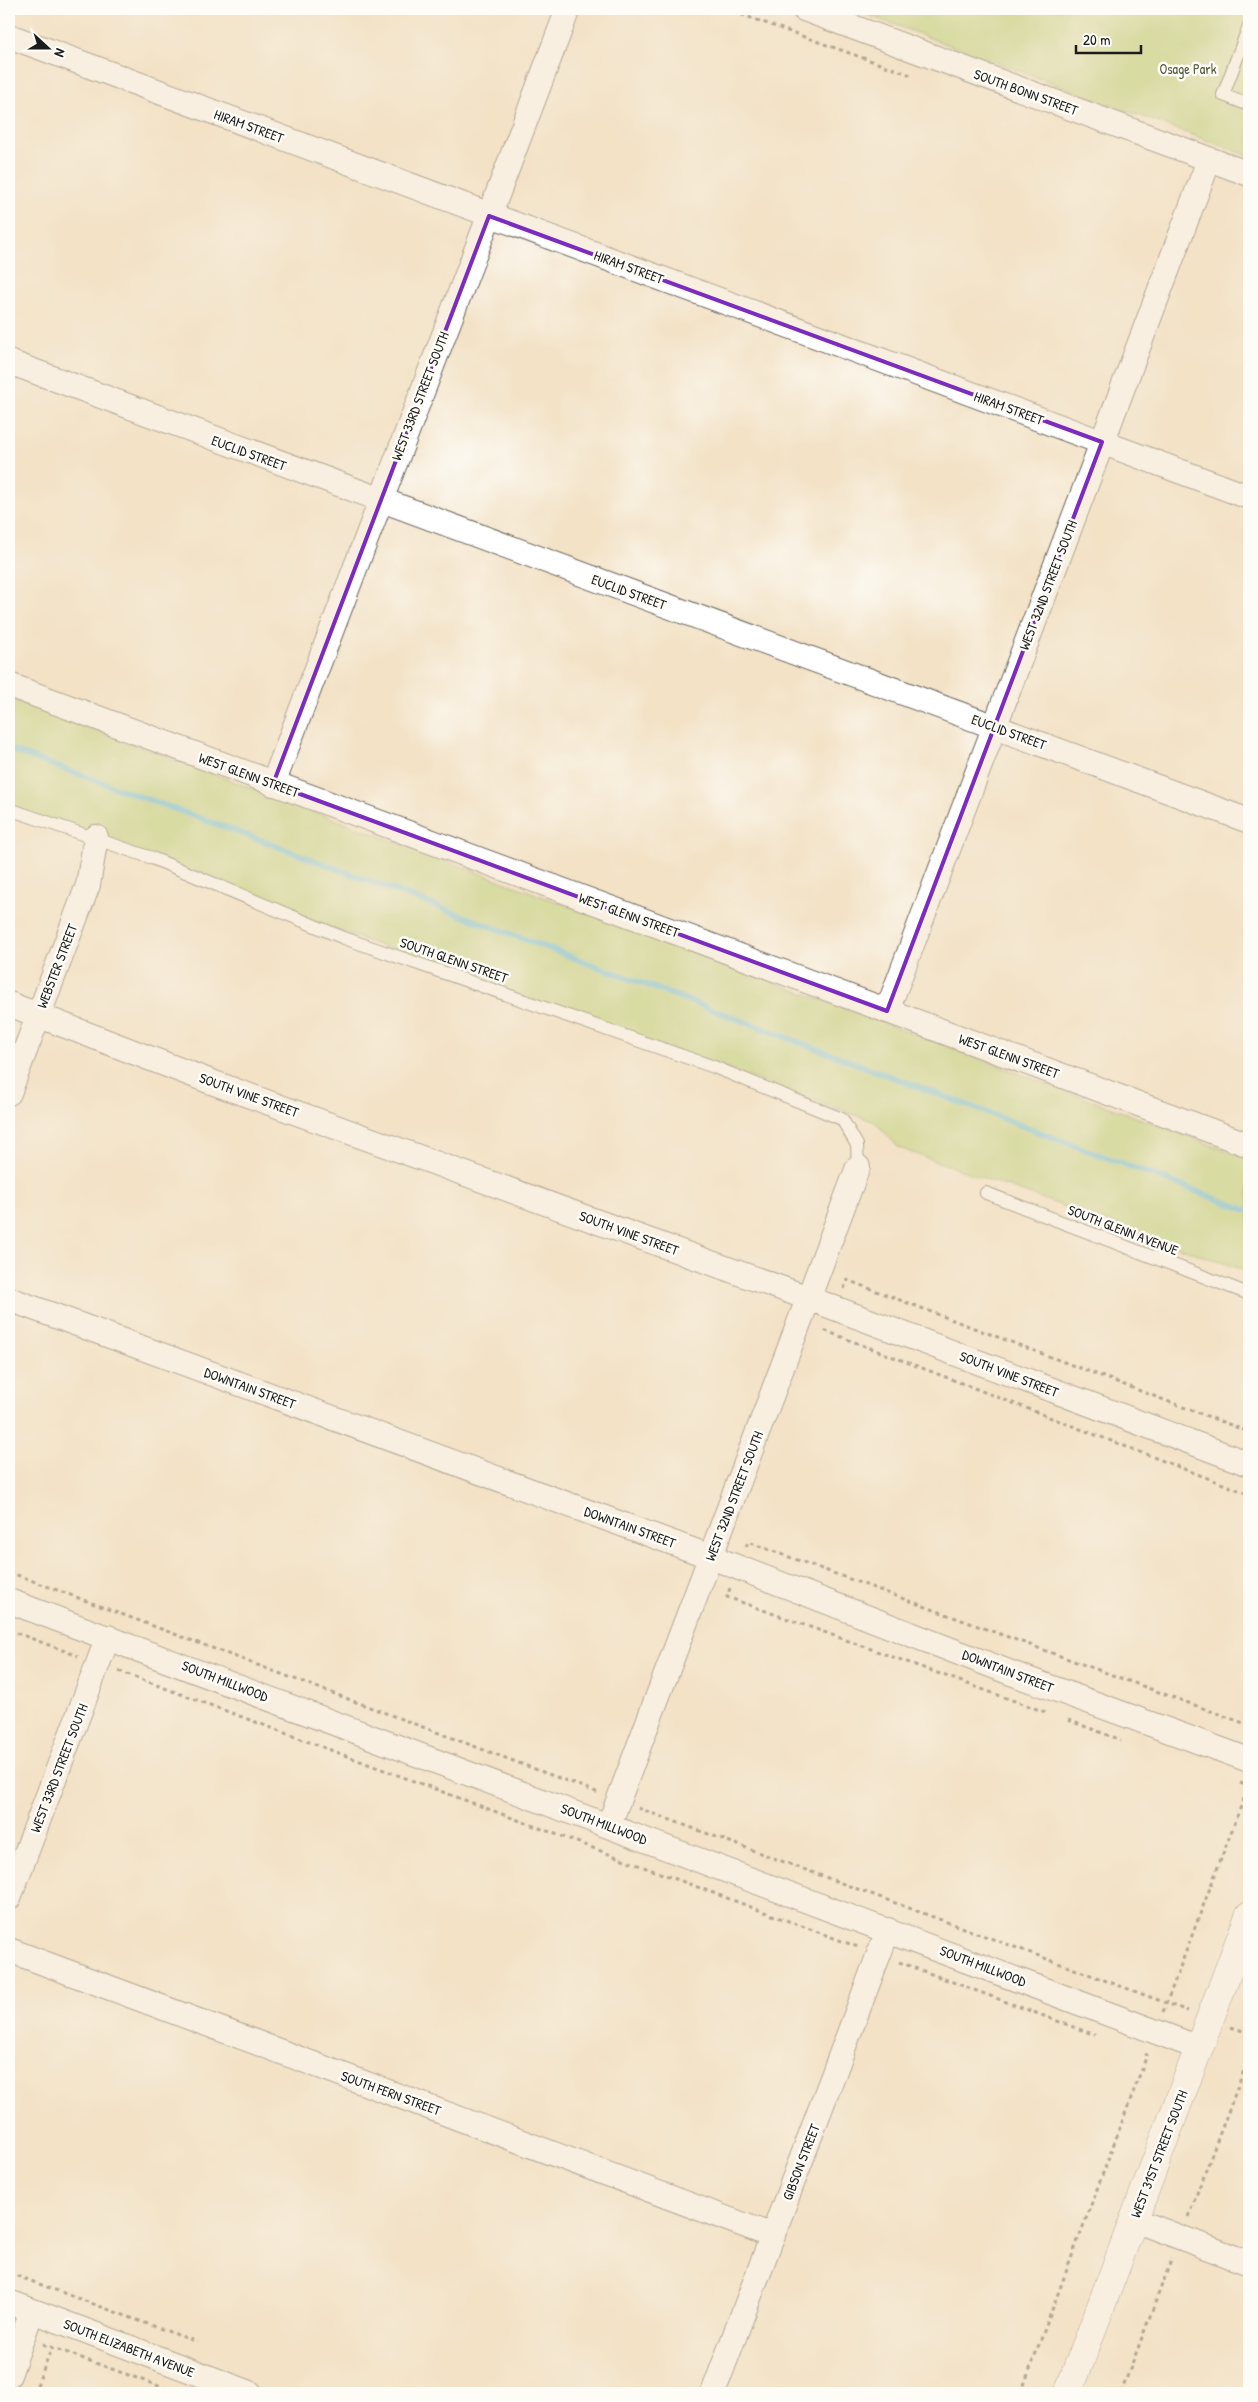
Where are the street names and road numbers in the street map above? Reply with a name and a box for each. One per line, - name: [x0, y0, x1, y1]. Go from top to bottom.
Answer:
- street label: SOUTH BONN STREET: [971, 64, 1081, 119]
- street label: HIRAM STREET: [212, 104, 287, 147]
- street label: HIRAM STREET: [592, 245, 667, 288]
- street label: WEST 33RD STREET SOUTH: [386, 328, 453, 463]
- street label: HIRAM STREET: [972, 386, 1047, 429]
- street label: EUCLID STREET: [209, 430, 290, 475]
- street label: WEST 32ND STREET SOUTH: [1014, 517, 1081, 652]
- street label: EUCLID STREET: [589, 569, 670, 614]
- street label: EUCLID STREET: [969, 709, 1050, 754]
- street label: WEST GLENN STREET: [196, 748, 302, 802]
- street label: WEST GLENN STREET: [576, 888, 682, 942]
- street label: WEBSTER STREET: [32, 920, 81, 1011]
- street label: SOUTH GLENN STREET: [398, 932, 511, 987]
- street label: WEST GLENN STREET: [956, 1029, 1062, 1083]
- street label: SOUTH VINE STREET: [197, 1068, 302, 1121]
- street label: SOUTH GLENN AVENUE: [1065, 1200, 1181, 1259]
- street label: SOUTH VINE STREET: [577, 1206, 682, 1259]
- street label: SOUTH VINE STREET: [957, 1346, 1062, 1401]
- street label: DOWNTAIN STREET: [202, 1362, 299, 1413]
- street label: WEST 32ND STREET SOUTH: [700, 1428, 767, 1563]
- street label: DOWNTAIN STREET: [582, 1501, 679, 1552]
- street label: DOWNTAIN STREET: [960, 1644, 1057, 1697]
- street label: SOUTH MILLWOOD: [179, 1655, 271, 1706]
- street label: WEST 33RD STREET SOUTH: [25, 1700, 92, 1835]
- street label: SOUTH MILLWOOD: [558, 1798, 650, 1849]
- street label: SOUTH MILLWOOD: [937, 1940, 1029, 1991]
- street label: SOUTH FERN STREET: [339, 2066, 444, 2120]
- street label: WEST 31ST STREET SOUTH: [1125, 2087, 1192, 2220]
- street label: GIBSON STREET: [777, 2121, 824, 2203]
- street label: SOUTH ELIZABETH AVENUE: [61, 2314, 197, 2381]

